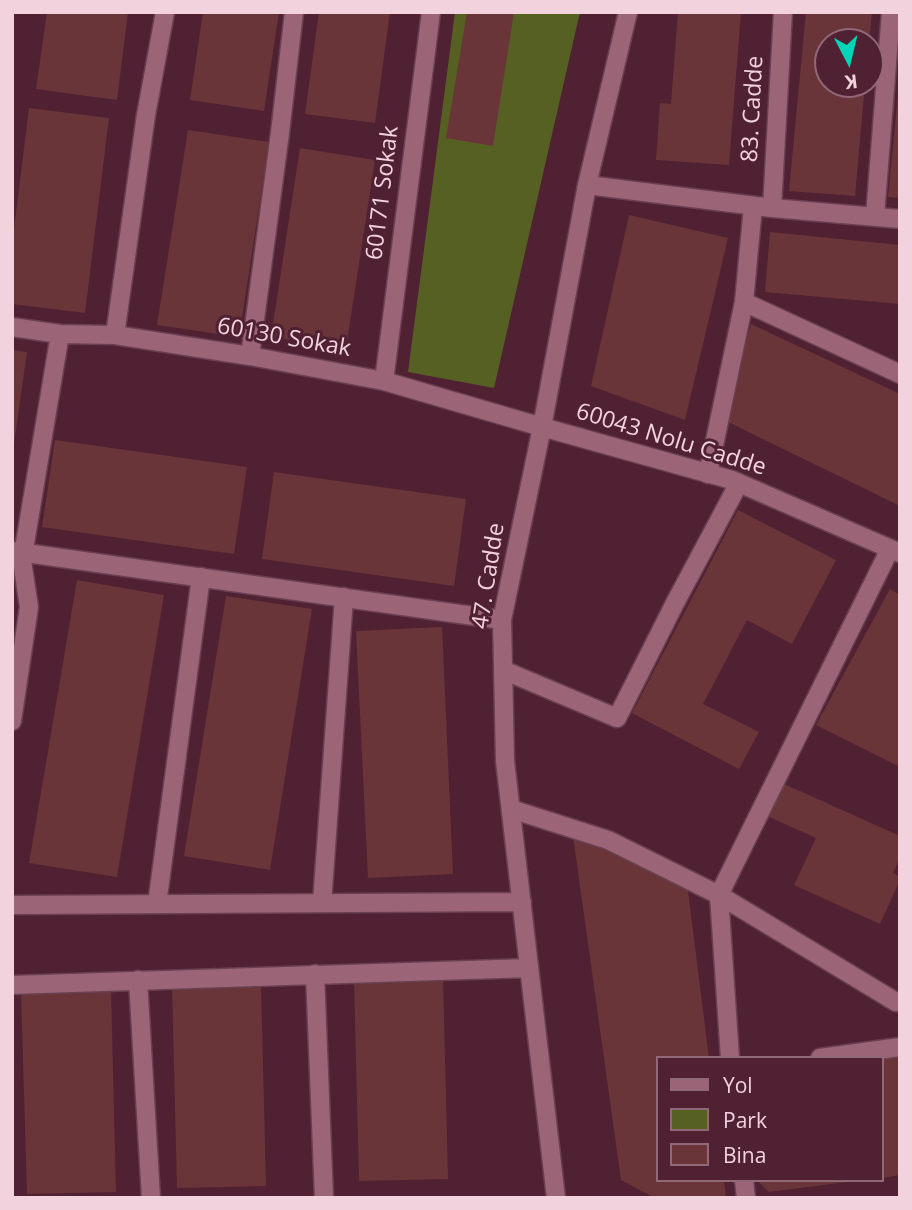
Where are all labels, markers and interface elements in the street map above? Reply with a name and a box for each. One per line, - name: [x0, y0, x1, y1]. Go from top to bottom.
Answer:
- north arrow: [814, 28, 884, 98]
- street label: 83. Cadde: [736, 55, 770, 163]
- text: K: [843, 68, 859, 96]
- street label: 60171 Sokak: [361, 124, 405, 262]
- street label: 60130 Sokak: [215, 313, 353, 363]
- street label: 60043 Nolu Cadde: [573, 398, 769, 482]
- street label: 47. Cadde: [467, 521, 511, 631]
- legend: [656, 1056, 884, 1182]
- text: Yol: [723, 1071, 753, 1099]
- text: Park: [723, 1106, 767, 1134]
- text: Bina: [723, 1141, 766, 1169]

